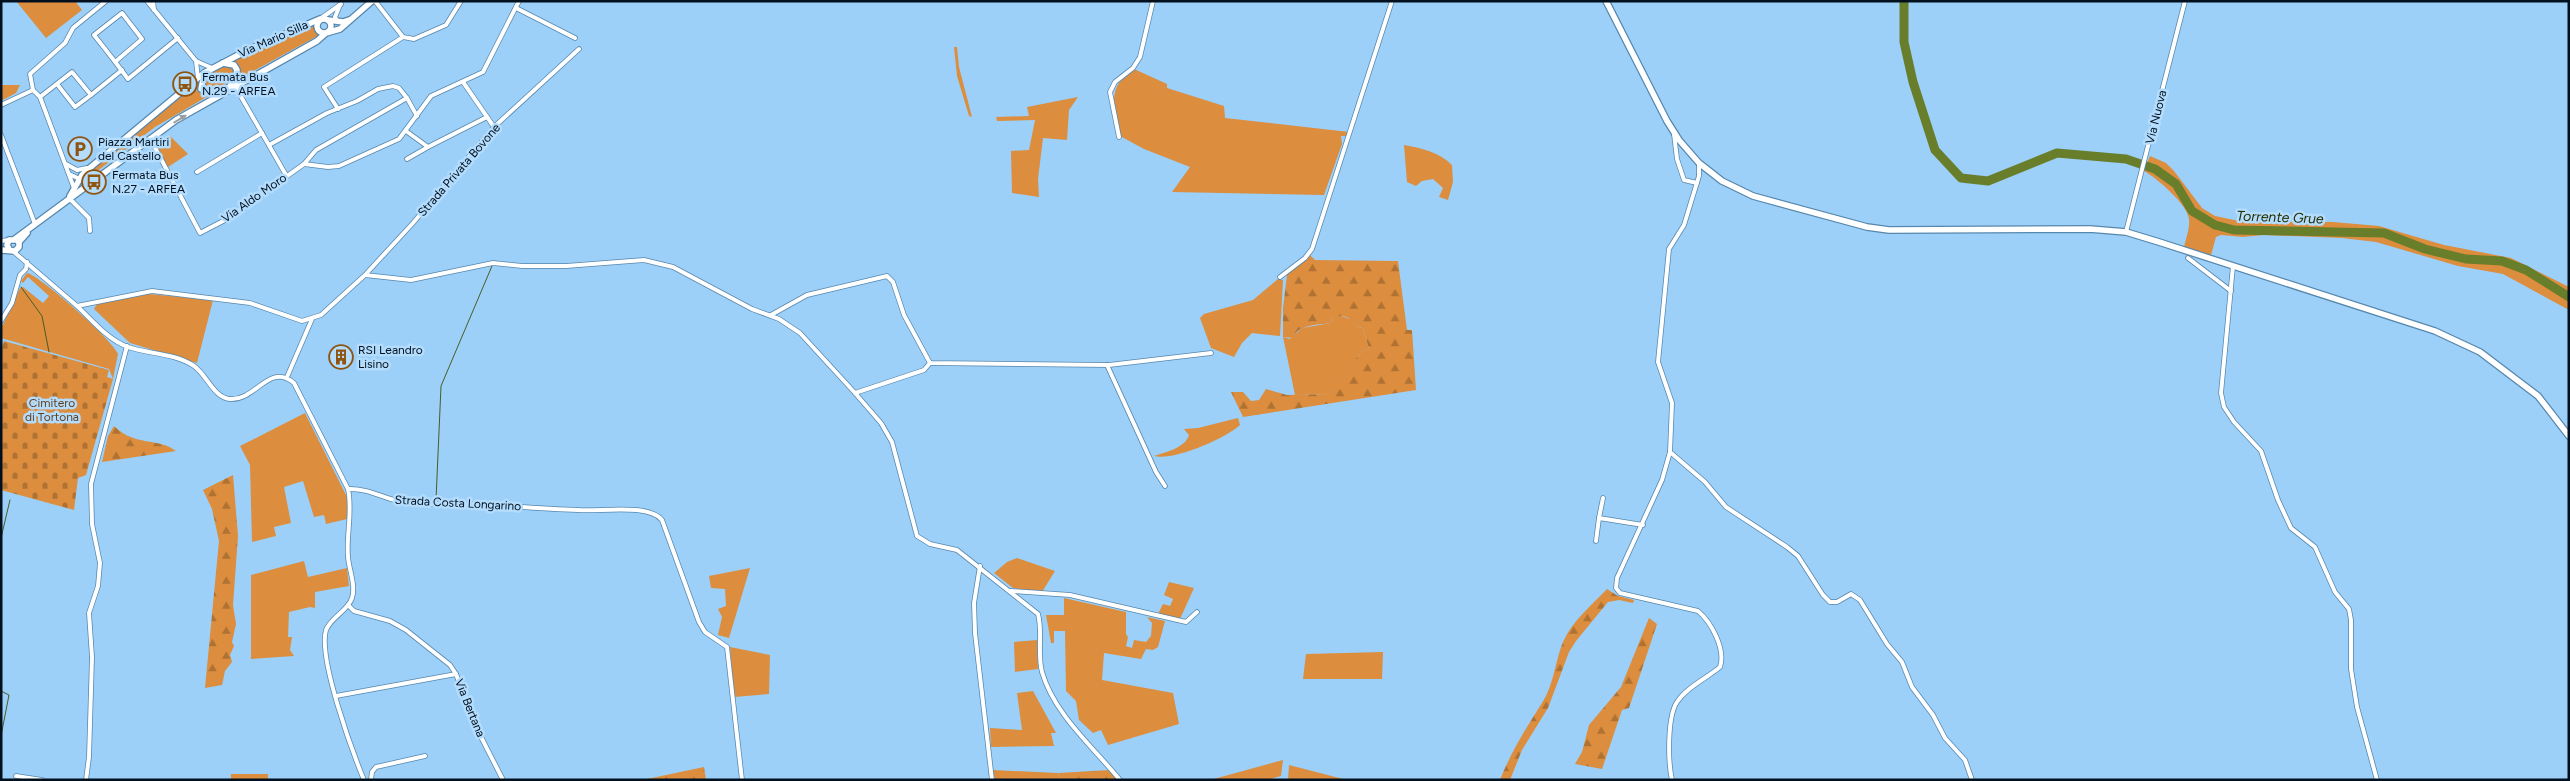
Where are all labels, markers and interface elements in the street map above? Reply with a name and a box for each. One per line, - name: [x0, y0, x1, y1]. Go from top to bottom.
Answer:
- street label: Via Mario Silla: [236, 17, 310, 61]
- place label: Fermata Bus N.29 - ARFEA: [202, 70, 276, 98]
- bus stop icon: Fermata Bus N.29 - ARFEA: [172, 71, 198, 97]
- street label: Via Nuova: [2143, 89, 2169, 145]
- one-way arrow: [173, 114, 186, 123]
- street label: Strada Privata Bovone: [415, 120, 503, 219]
- place label: Piazza Martiri del Castello: [98, 135, 169, 163]
- parking icon: Piazza Martiri del Castello: [67, 136, 93, 162]
- place label: Fermata Bus N.27 - ARFEA: [112, 168, 185, 196]
- bus stop icon: Fermata Bus N.27 - ARFEA: [81, 169, 107, 195]
- street label: Via Aldo Moro: [219, 170, 289, 226]
- water label: Torrente Grue: [2236, 207, 2324, 228]
- place label: RSI Leandro Lisino: [358, 343, 423, 371]
- building icon: RSI Leandro Lisino: [328, 344, 354, 370]
- park label: Cimitero di Tortona: [25, 396, 79, 424]
- street label: Strada Costa Longarino: [394, 493, 522, 513]
- street label: Via Bertana: [452, 677, 488, 739]

